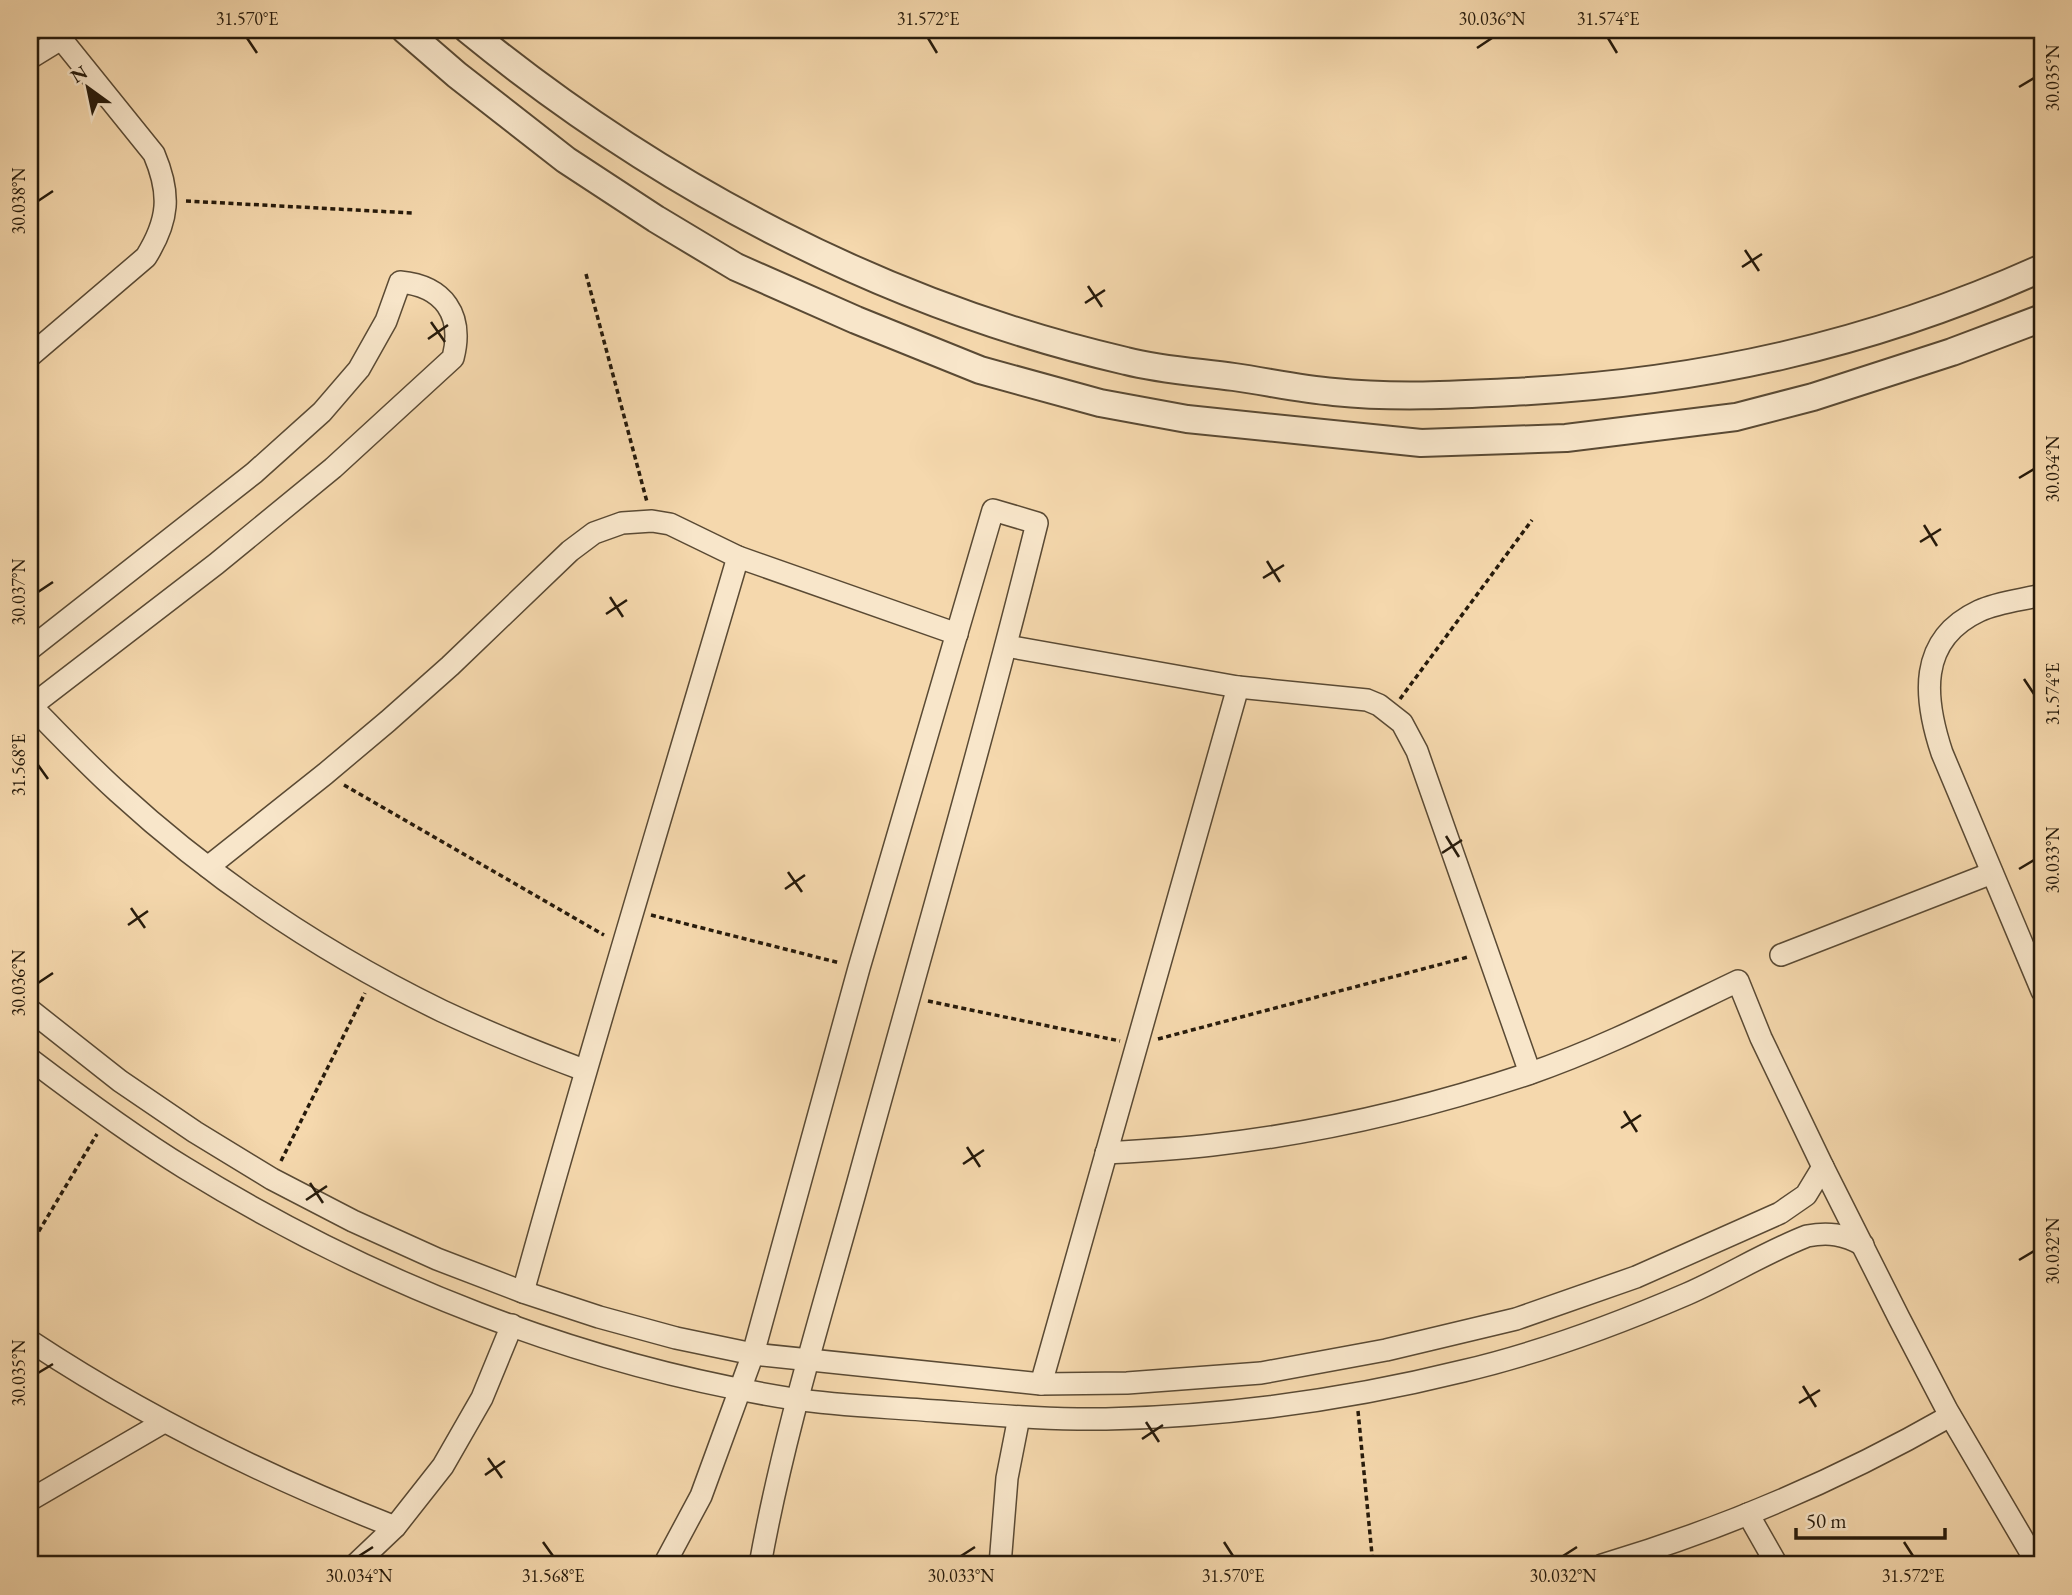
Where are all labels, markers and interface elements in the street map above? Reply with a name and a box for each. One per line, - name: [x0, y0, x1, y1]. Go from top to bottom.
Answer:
- text: 31.570°E: [216, 7, 278, 30]
- text: 31.572°E: [897, 7, 959, 30]
- text: 30.036°N: [1459, 7, 1526, 30]
- text: 31.574°E: [1577, 7, 1639, 30]
- text: 30.035°N: [2041, 44, 2064, 111]
- north arrow: [52, 52, 122, 122]
- text: N: [66, 59, 93, 89]
- text: 30.038°N: [7, 167, 30, 234]
- text: 30.034°N: [2041, 435, 2064, 502]
- text: 30.037°N: [7, 558, 30, 625]
- text: 31.574°E: [2041, 663, 2064, 725]
- text: 31.568°E: [7, 734, 30, 796]
- text: 30.033°N: [2041, 826, 2064, 893]
- text: 30.036°N: [7, 949, 30, 1016]
- text: 30.032°N: [2041, 1217, 2064, 1284]
- text: 30.035°N: [7, 1339, 30, 1406]
- scale bar: [1796, 1497, 1944, 1541]
- text: 50 m: [1806, 1507, 1847, 1534]
- text: 30.034°N: [326, 1564, 393, 1587]
- text: 31.568°E: [522, 1564, 584, 1587]
- text: 30.033°N: [928, 1564, 995, 1587]
- text: 31.570°E: [1202, 1564, 1264, 1587]
- text: 30.032°N: [1530, 1564, 1597, 1587]
- text: 31.572°E: [1882, 1564, 1944, 1587]

